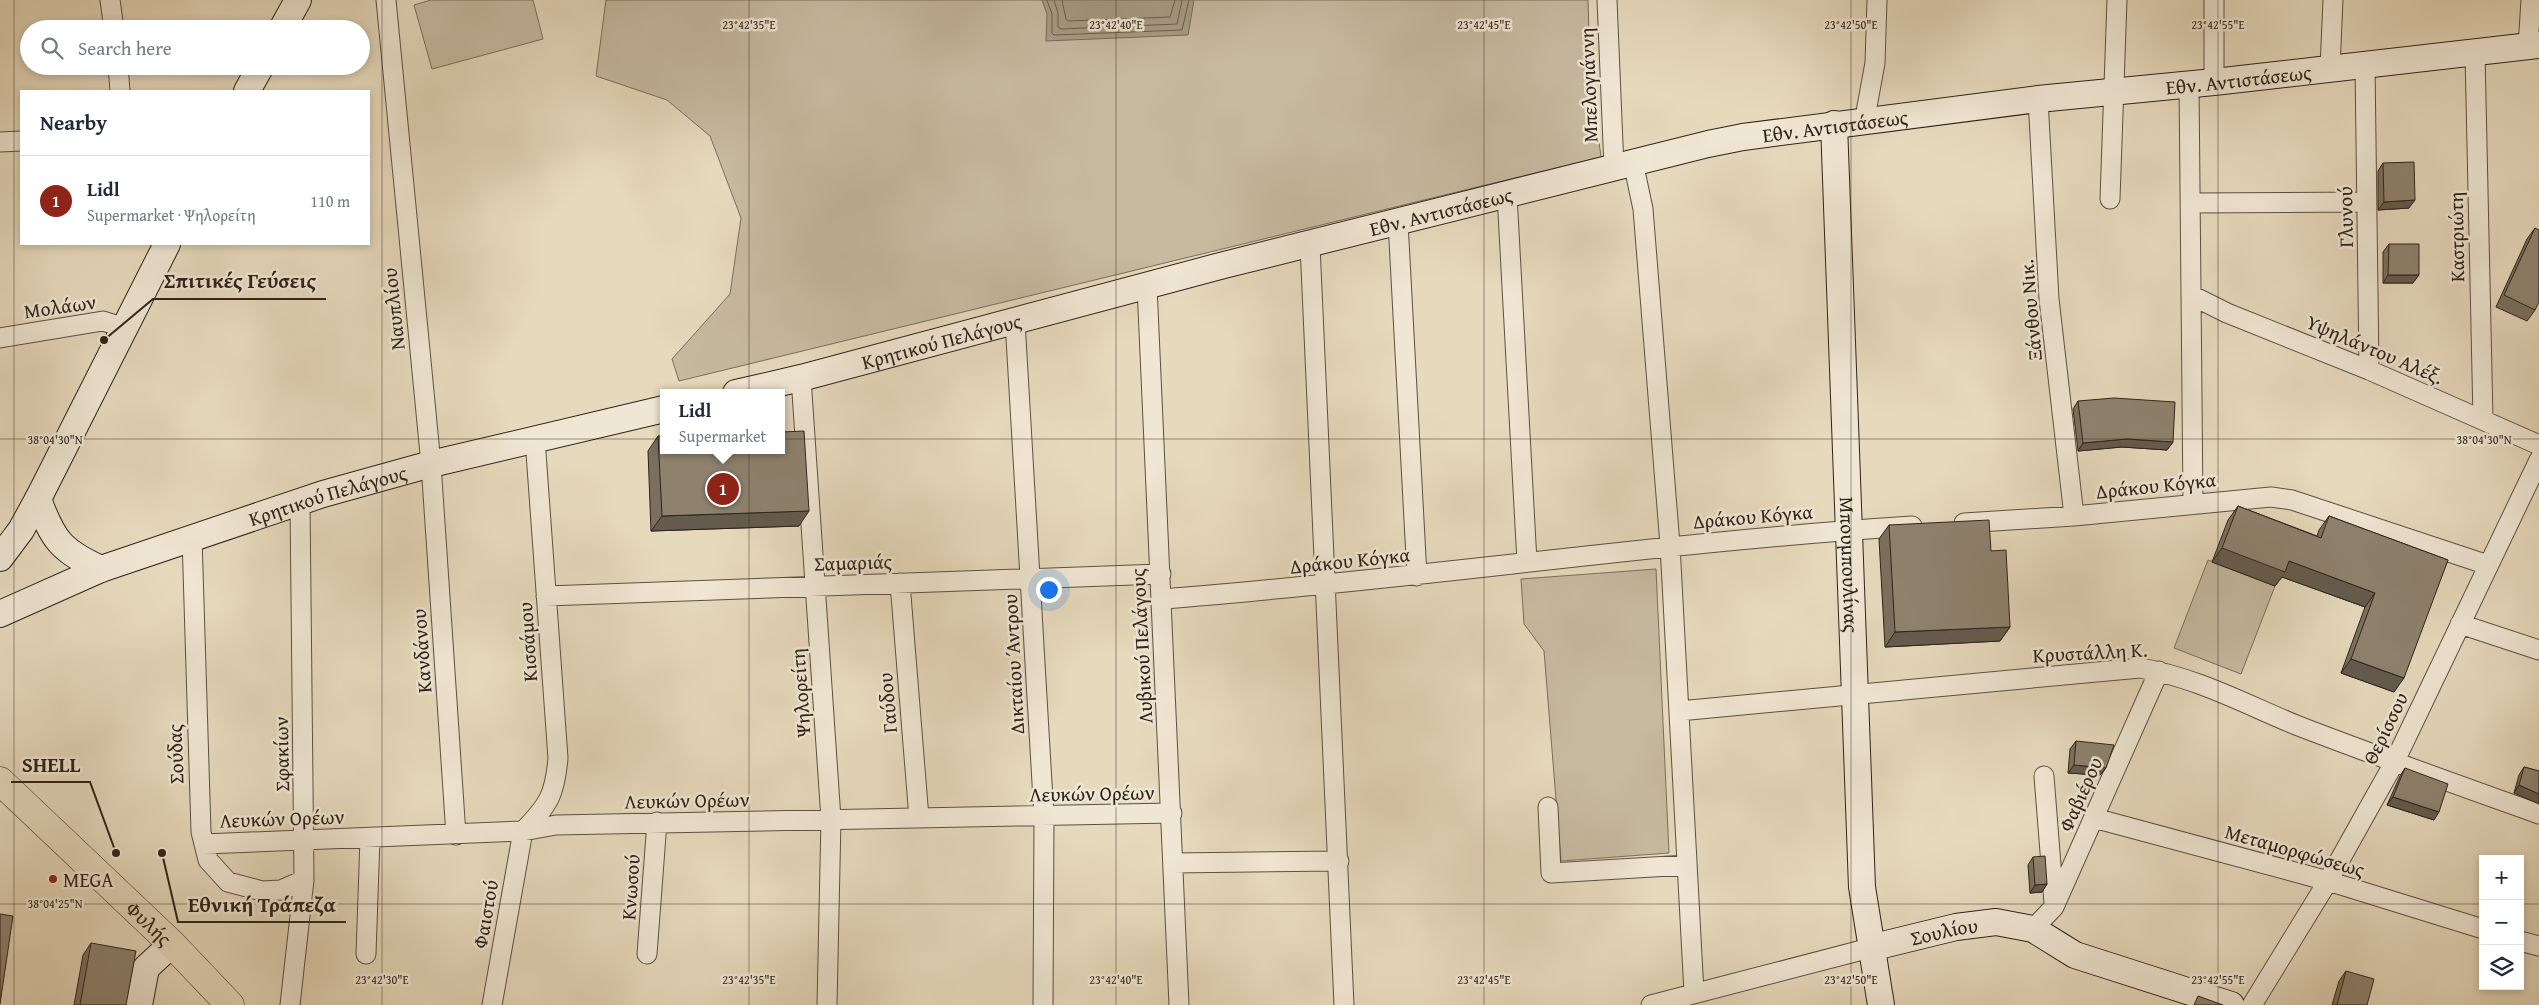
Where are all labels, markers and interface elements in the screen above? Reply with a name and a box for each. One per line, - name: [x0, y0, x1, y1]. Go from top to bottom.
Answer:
- text: 23°42'35"E: [722, 16, 776, 33]
- text: 23°42'40"E: [1089, 16, 1143, 33]
- text: 23°42'45"E: [1457, 16, 1511, 33]
- text: 23°42'50"E: [1824, 16, 1878, 33]
- text: 23°42'55"E: [2191, 16, 2245, 33]
- search box: [20, 20, 370, 75]
- street label: Μπελογιάννη: [1572, 27, 1604, 143]
- icon: search: [38, 34, 66, 62]
- text: Search here: [78, 34, 172, 62]
- street label: Εθν. Αντιστάσεως: [2164, 56, 2313, 101]
- street label: Εθν. Αντιστάσεως: [1761, 101, 1910, 149]
- text: Nearby: [40, 107, 107, 138]
- text: Lidl: [87, 175, 120, 203]
- street label: Εθν. Αντιστάσεως: [1366, 179, 1516, 243]
- street label: Γλυνού: [2330, 186, 2360, 248]
- text: 1: [52, 189, 60, 213]
- text: 110 m: [310, 189, 350, 213]
- street label: Καστριώτη: [2441, 192, 2471, 282]
- text: Supermarket · Ψηλορείτη: [87, 203, 256, 227]
- street label: Ξάνθου Νικ.: [2011, 258, 2049, 362]
- callout: Σπιτικές Γεύσεις: [153, 263, 326, 299]
- text: Σπιτικές Γεύσεις: [164, 265, 316, 296]
- street label: Ναυπλίου: [374, 266, 412, 352]
- street label: Μολάων: [22, 287, 98, 325]
- street label: Κρητικού Πελάγους: [858, 305, 1025, 376]
- street label: Υψηλάντου Αλέξ.: [2301, 307, 2448, 391]
- popup: [660, 389, 785, 454]
- text: Lidl: [679, 396, 711, 424]
- text: Supermarket: [679, 424, 766, 448]
- text: 38°04'30"N: [27, 431, 83, 448]
- text: 38°04'30"N: [2456, 431, 2512, 448]
- street label: Κρητικού Πελάγους: [244, 457, 410, 533]
- street label: Δράκου Κόγκα: [2095, 464, 2218, 506]
- pin: 1: [707, 470, 739, 508]
- street label: Δράκου Κόγκα: [1692, 496, 1814, 536]
- street label: Μπουμπουλίνας: [1833, 496, 1867, 634]
- street label: Δράκου Κόγκα: [1289, 539, 1412, 581]
- street label: Σαμαριάς: [813, 546, 893, 578]
- street label: Λυβικού Πελάγους: [1122, 567, 1160, 724]
- your location: [1036, 577, 1062, 603]
- street label: Δικταίου Άντρου: [995, 593, 1031, 735]
- street label: Κισσάμου: [510, 601, 544, 683]
- street label: Κανδάνου: [404, 608, 438, 694]
- street label: Κρυστάλλη Κ.: [2032, 635, 2148, 669]
- street label: Ψηλορείτη: [782, 647, 818, 740]
- street label: Γαύδου: [870, 672, 904, 734]
- street label: Θερίσσου: [2355, 687, 2415, 769]
- street label: Σφακίων: [266, 716, 296, 792]
- street label: Σούδας: [159, 723, 191, 785]
- callout: SHELL: [11, 746, 90, 782]
- text: SHELL: [22, 749, 80, 780]
- street label: Φαβιέρου: [2051, 752, 2109, 836]
- street label: Λευκών Ορέων: [1029, 777, 1155, 809]
- street label: Λευκών Ορέων: [624, 784, 750, 816]
- street label: Λευκών Ορέων: [219, 801, 345, 835]
- street label: Μεταμορφώσεως: [2222, 816, 2369, 884]
- street label: Κνωσού: [613, 853, 647, 921]
- map controls: [2479, 855, 2524, 990]
- button: +: [2479, 855, 2524, 900]
- place label: MEGA: [63, 865, 113, 894]
- marker: MEGA: [47, 873, 59, 885]
- street label: Φαιστού: [465, 877, 505, 951]
- callout: Εθνική Τράπεζα: [178, 886, 346, 922]
- text: Εθνική Τράπεζα: [188, 889, 336, 920]
- street label: Φυλής: [120, 894, 179, 952]
- text: 38°04'25"N: [27, 895, 83, 912]
- button: −: [2479, 900, 2524, 945]
- street label: Σουλίου: [1907, 910, 1979, 952]
- button: layers: [2479, 945, 2524, 990]
- text: 23°42'30"E: [355, 971, 409, 988]
- text: 23°42'35"E: [722, 971, 776, 988]
- text: 23°42'40"E: [1089, 971, 1143, 988]
- text: 23°42'45"E: [1457, 971, 1511, 988]
- text: 23°42'50"E: [1824, 971, 1878, 988]
- text: 23°42'55"E: [2191, 971, 2245, 988]

